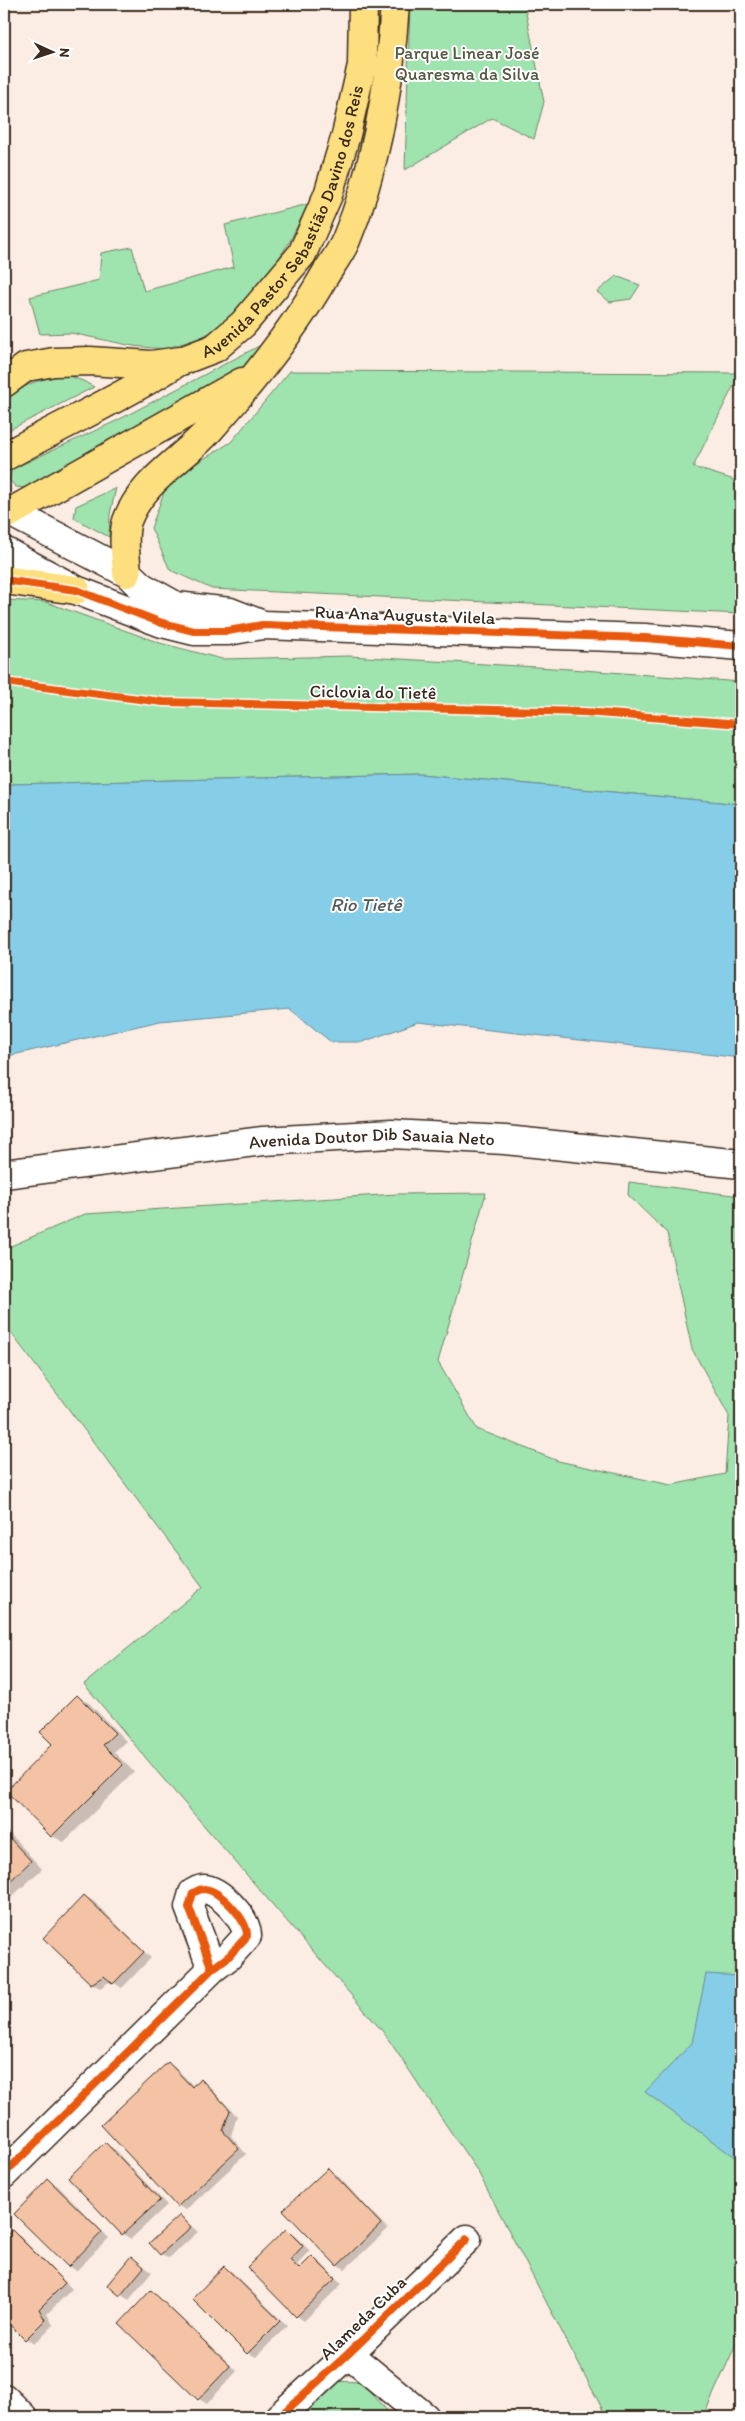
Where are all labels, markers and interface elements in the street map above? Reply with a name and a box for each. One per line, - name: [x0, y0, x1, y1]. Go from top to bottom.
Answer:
- north arrow: [28, 28, 78, 78]
- park label: Parque Linear José Quaresma da Silva: [394, 42, 540, 85]
- text: N: [56, 47, 73, 58]
- street label: Avenida Pastor Sebastião Davino dos Reis: [199, 83, 368, 363]
- street label: Rua Ana Augusta Vilela: [314, 601, 496, 629]
- street label: Ciclovia do Tietê: [309, 680, 437, 704]
- water label: Rio Tietê: [330, 893, 403, 916]
- street label: Avenida Doutor Dib Sauaia Neto: [247, 1123, 495, 1154]
- street label: Alameda Cuba: [315, 2271, 411, 2365]

